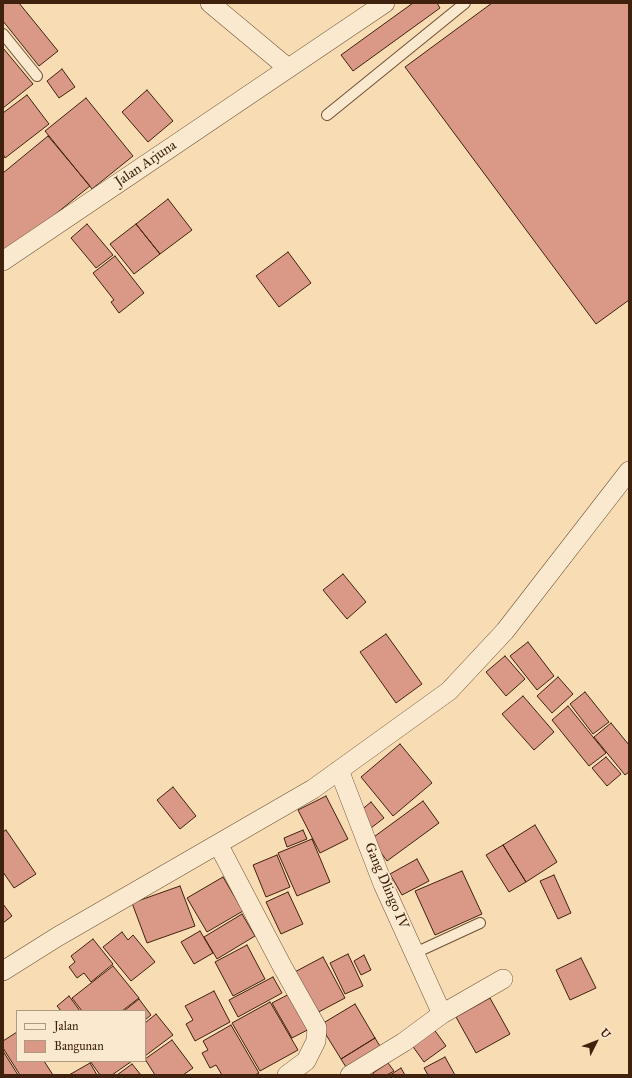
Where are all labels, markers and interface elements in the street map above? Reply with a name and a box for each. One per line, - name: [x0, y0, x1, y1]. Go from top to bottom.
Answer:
- street label: Jalan Arjuna: [112, 137, 180, 191]
- street label: Gang Dlingo IV: [360, 840, 412, 932]
- legend: [16, 1010, 146, 1062]
- text: Jalan: [54, 1019, 78, 1033]
- north arrow: [576, 1022, 616, 1062]
- text: U: [598, 1026, 613, 1041]
- text: Bangunan: [54, 1039, 104, 1053]

